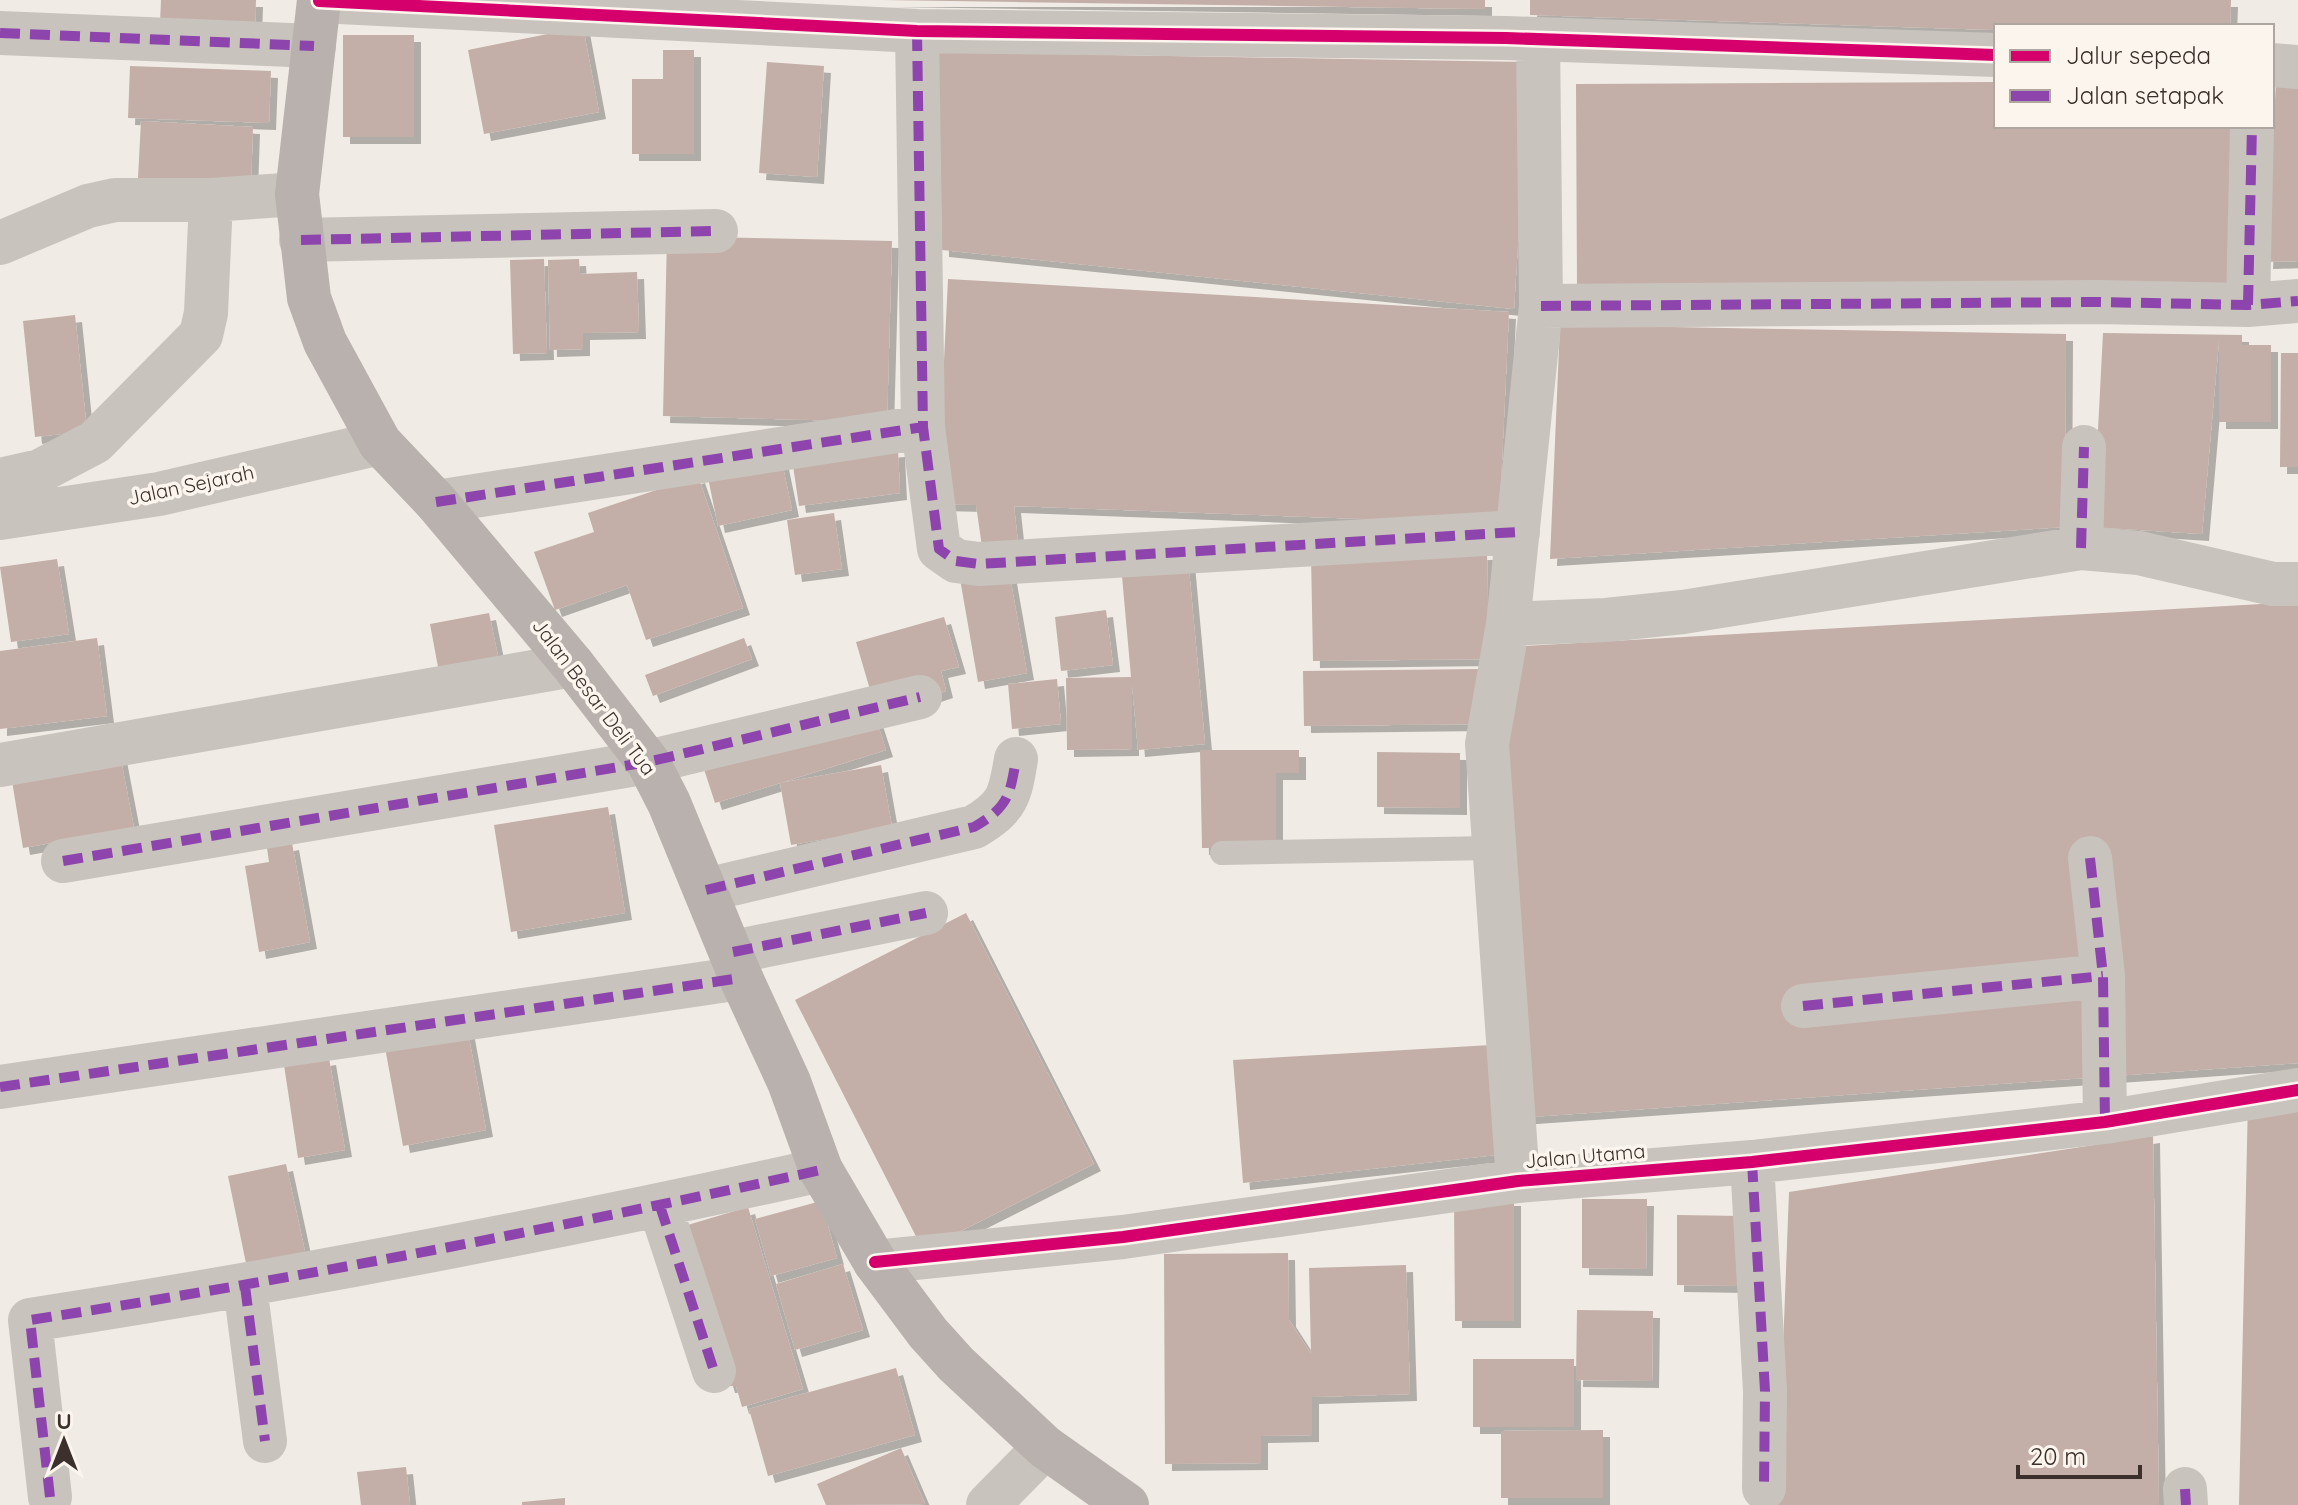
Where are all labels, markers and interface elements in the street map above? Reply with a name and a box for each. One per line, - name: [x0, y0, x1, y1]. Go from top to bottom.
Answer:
- legend: [1994, 24, 2274, 128]
- text: Jalur sepeda: [2066, 40, 2211, 70]
- text: Jalan setapak: [2066, 80, 2224, 110]
- street label: Jalan Sejarah: [126, 459, 256, 510]
- street label: Jalan Besar Deli Tua: [527, 613, 661, 780]
- street label: Jalan Utama: [1524, 1138, 1646, 1173]
- north arrow: [24, 1401, 104, 1481]
- text: U: [56, 1407, 72, 1435]
- scale bar: [2018, 1429, 2140, 1479]
- text: 20 m: [2030, 1441, 2086, 1471]

